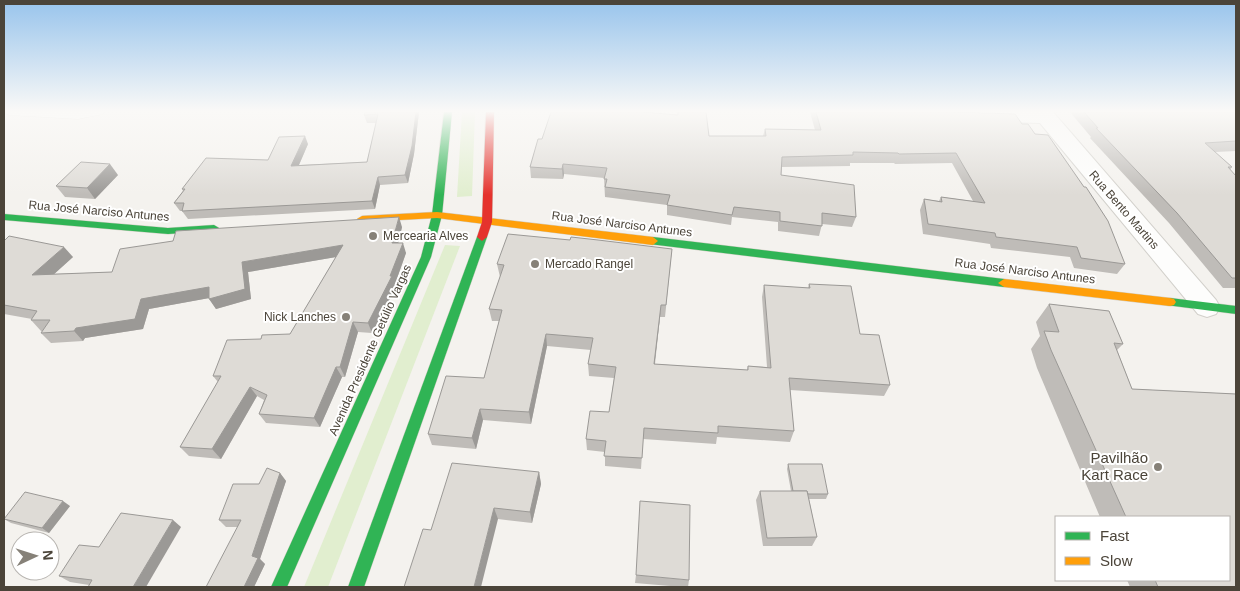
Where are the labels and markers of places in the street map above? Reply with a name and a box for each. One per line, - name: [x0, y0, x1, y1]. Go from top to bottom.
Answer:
- place label: Mercearia Alves: [383, 229, 468, 243]
- marker: Mercearia Alves: [367, 230, 379, 242]
- place label: Mercado Rangel: [545, 257, 633, 271]
- marker: Mercado Rangel: [529, 258, 541, 270]
- place label: Nick Lanches: [264, 310, 336, 324]
- marker: Nick Lanches: [340, 311, 352, 323]
- place label: Pavilhão Kart Race: [1081, 449, 1148, 483]
- marker: Pavilhão Kart Race: [1152, 461, 1164, 473]

